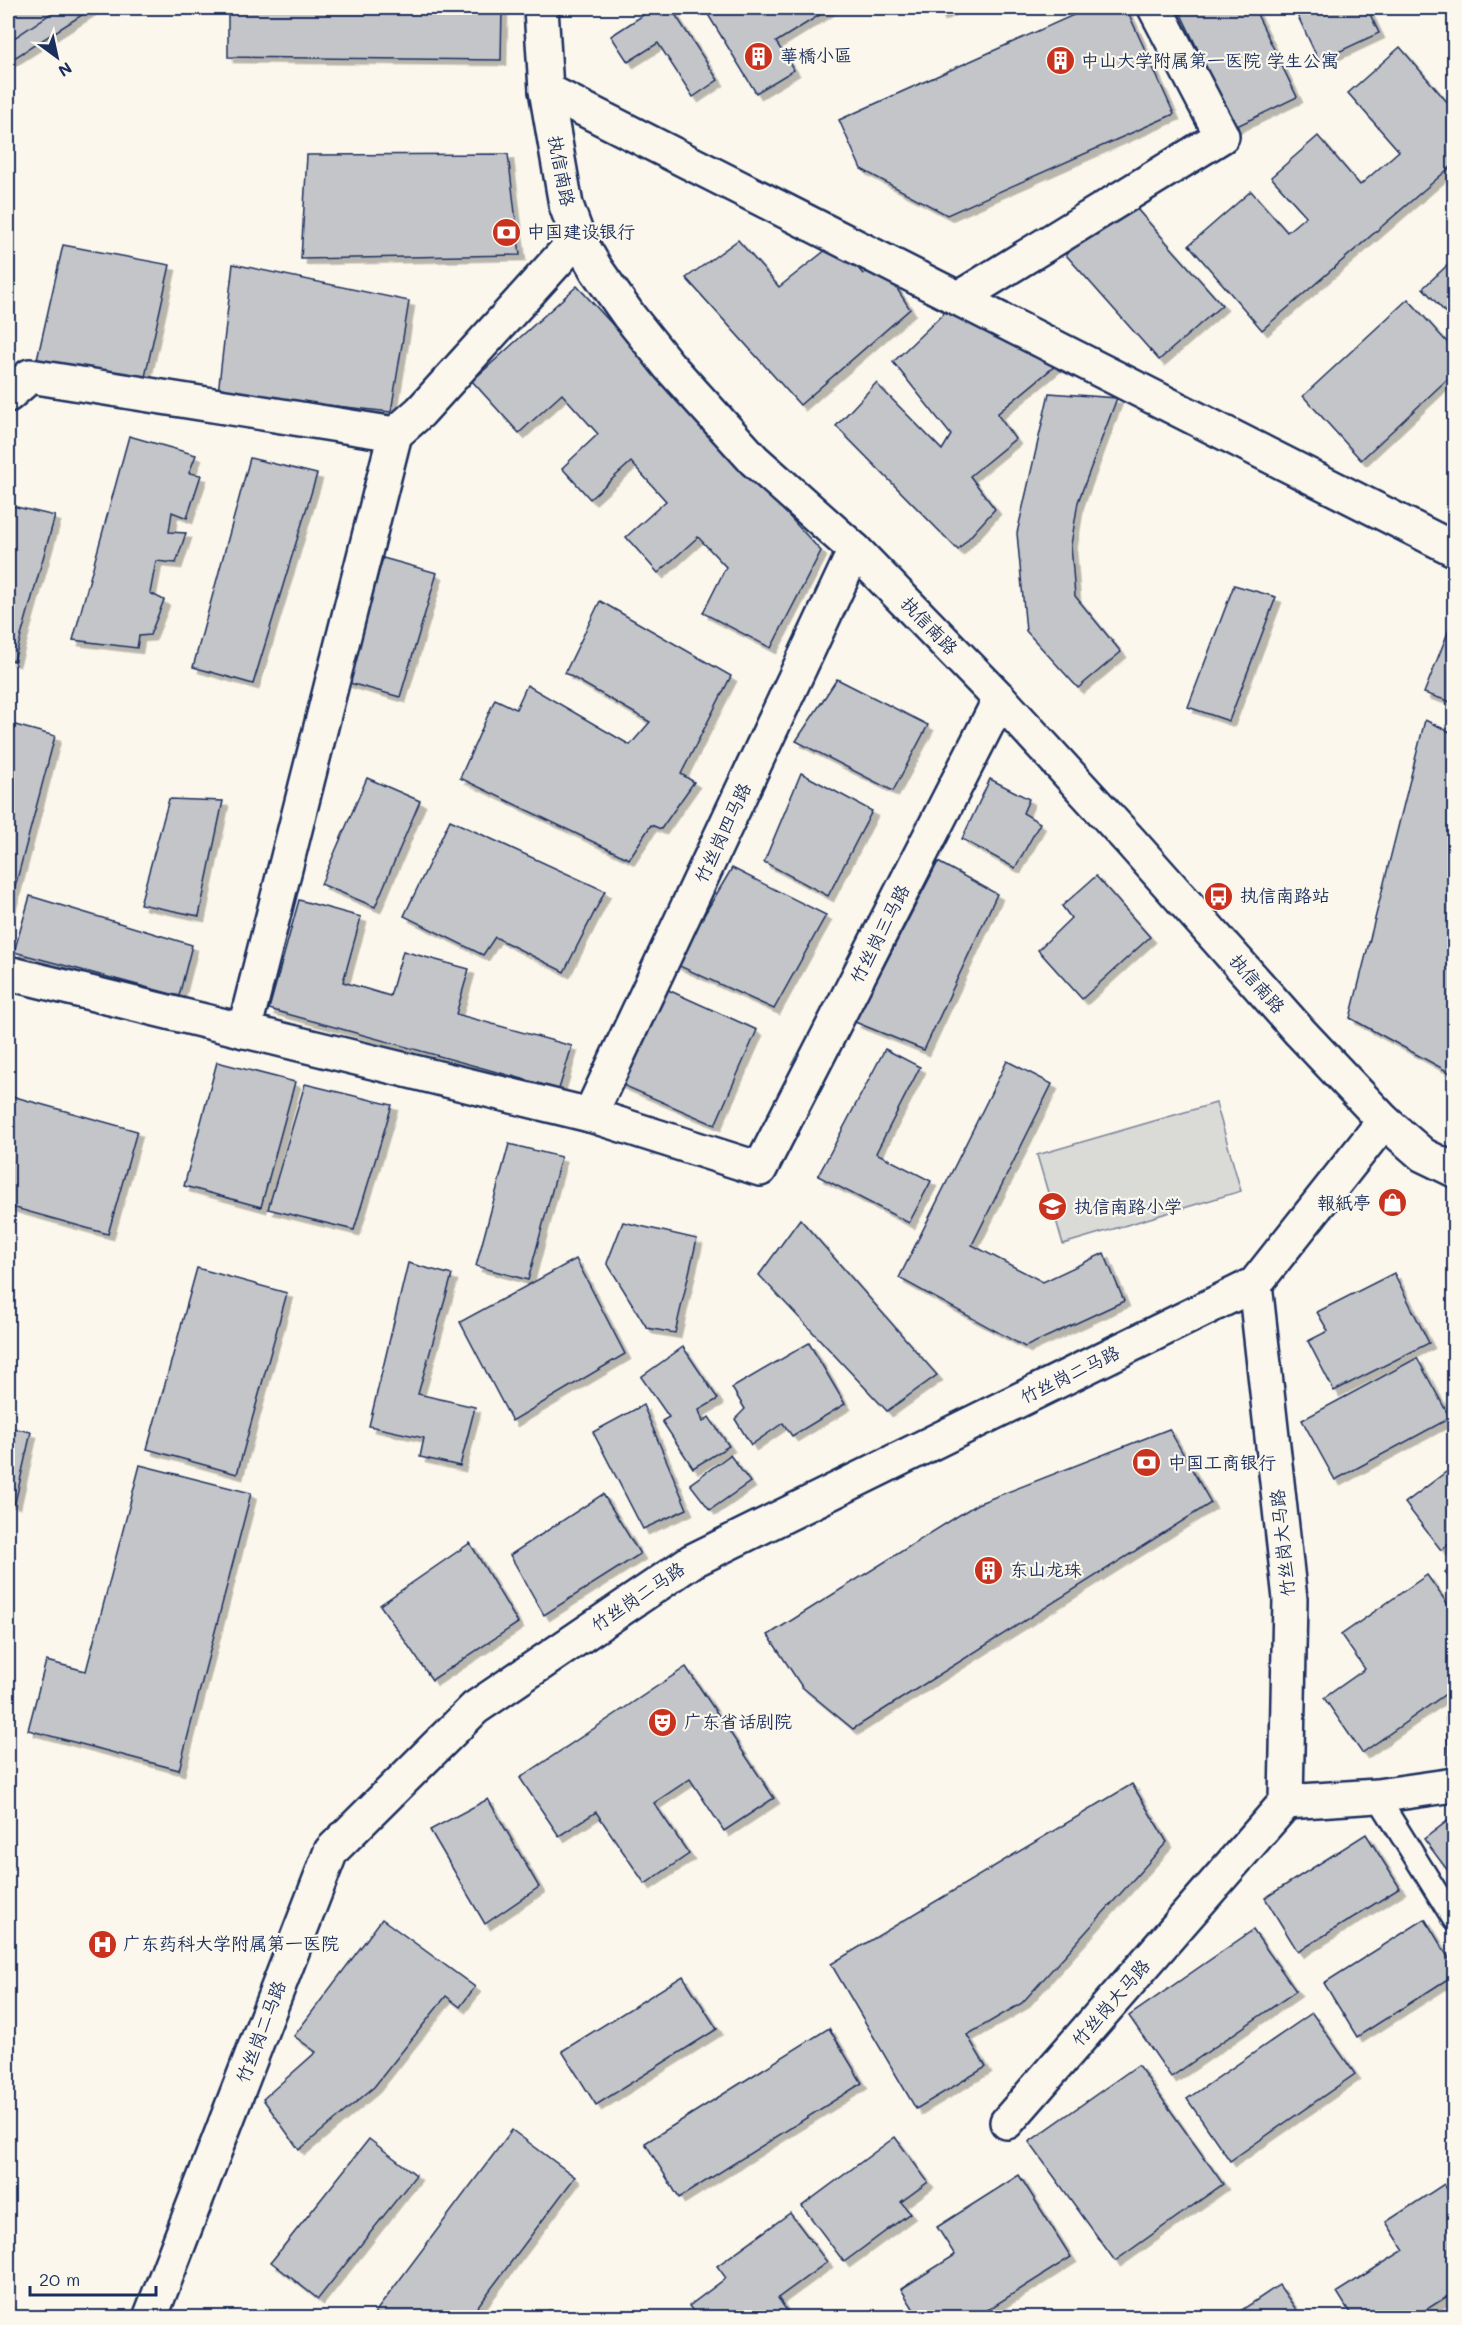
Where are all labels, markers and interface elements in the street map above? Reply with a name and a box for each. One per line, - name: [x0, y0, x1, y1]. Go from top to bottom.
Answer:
- north arrow: [27, 27, 87, 87]
- building icon: 華橋小區: [743, 40, 775, 72]
- place label: 華橋小區: [780, 43, 852, 67]
- building icon: 中山大学附属第一医院 学生公寓: [1044, 45, 1076, 77]
- place label: 中山大学附属第一医院 学生公寓: [1081, 48, 1339, 72]
- text: N: [55, 58, 76, 82]
- street label: 执信南路: [543, 133, 581, 208]
- bank icon: 中国建设银行: [490, 216, 522, 248]
- place label: 中国建设银行: [527, 219, 635, 243]
- street label: 执信南路: [896, 591, 963, 660]
- street label: 竹丝岗四马路: [688, 779, 756, 887]
- street label: 竹丝岗三马路: [844, 880, 914, 987]
- bus stop icon: 执信南路站: [1203, 880, 1235, 912]
- place label: 执信南路站: [1240, 883, 1330, 907]
- street label: 执信南路: [1225, 949, 1291, 1018]
- shop icon: 報紙亭: [1376, 1187, 1408, 1219]
- place label: 報紙亭: [1317, 1190, 1371, 1214]
- school or university icon: 执信南路小学: [1037, 1191, 1069, 1223]
- place label: 执信南路小学: [1074, 1194, 1182, 1218]
- street label: 竹丝岗二马路: [1016, 1340, 1123, 1409]
- bank icon: 中国工商银行: [1131, 1447, 1163, 1479]
- place label: 中国工商银行: [1168, 1450, 1276, 1474]
- street label: 竹丝岗大马路: [1264, 1488, 1300, 1598]
- building icon: 东山龙珠: [973, 1554, 1005, 1586]
- street label: 竹丝岗二马路: [586, 1556, 689, 1636]
- place label: 东山龙珠: [1010, 1557, 1082, 1581]
- theatre icon: 广东省话剧院: [647, 1706, 679, 1738]
- place label: 广东省话剧院: [684, 1709, 792, 1733]
- hospital icon: 广东药科大学附属第一医院: [86, 1928, 118, 1960]
- place label: 广东药科大学附属第一医院: [123, 1931, 339, 1955]
- street label: 竹丝岗大马路: [1066, 1954, 1155, 2051]
- street label: 竹丝岗二马路: [230, 1977, 291, 2086]
- scale bar: [30, 2259, 156, 2297]
- text: 20 m: [39, 2267, 80, 2291]

